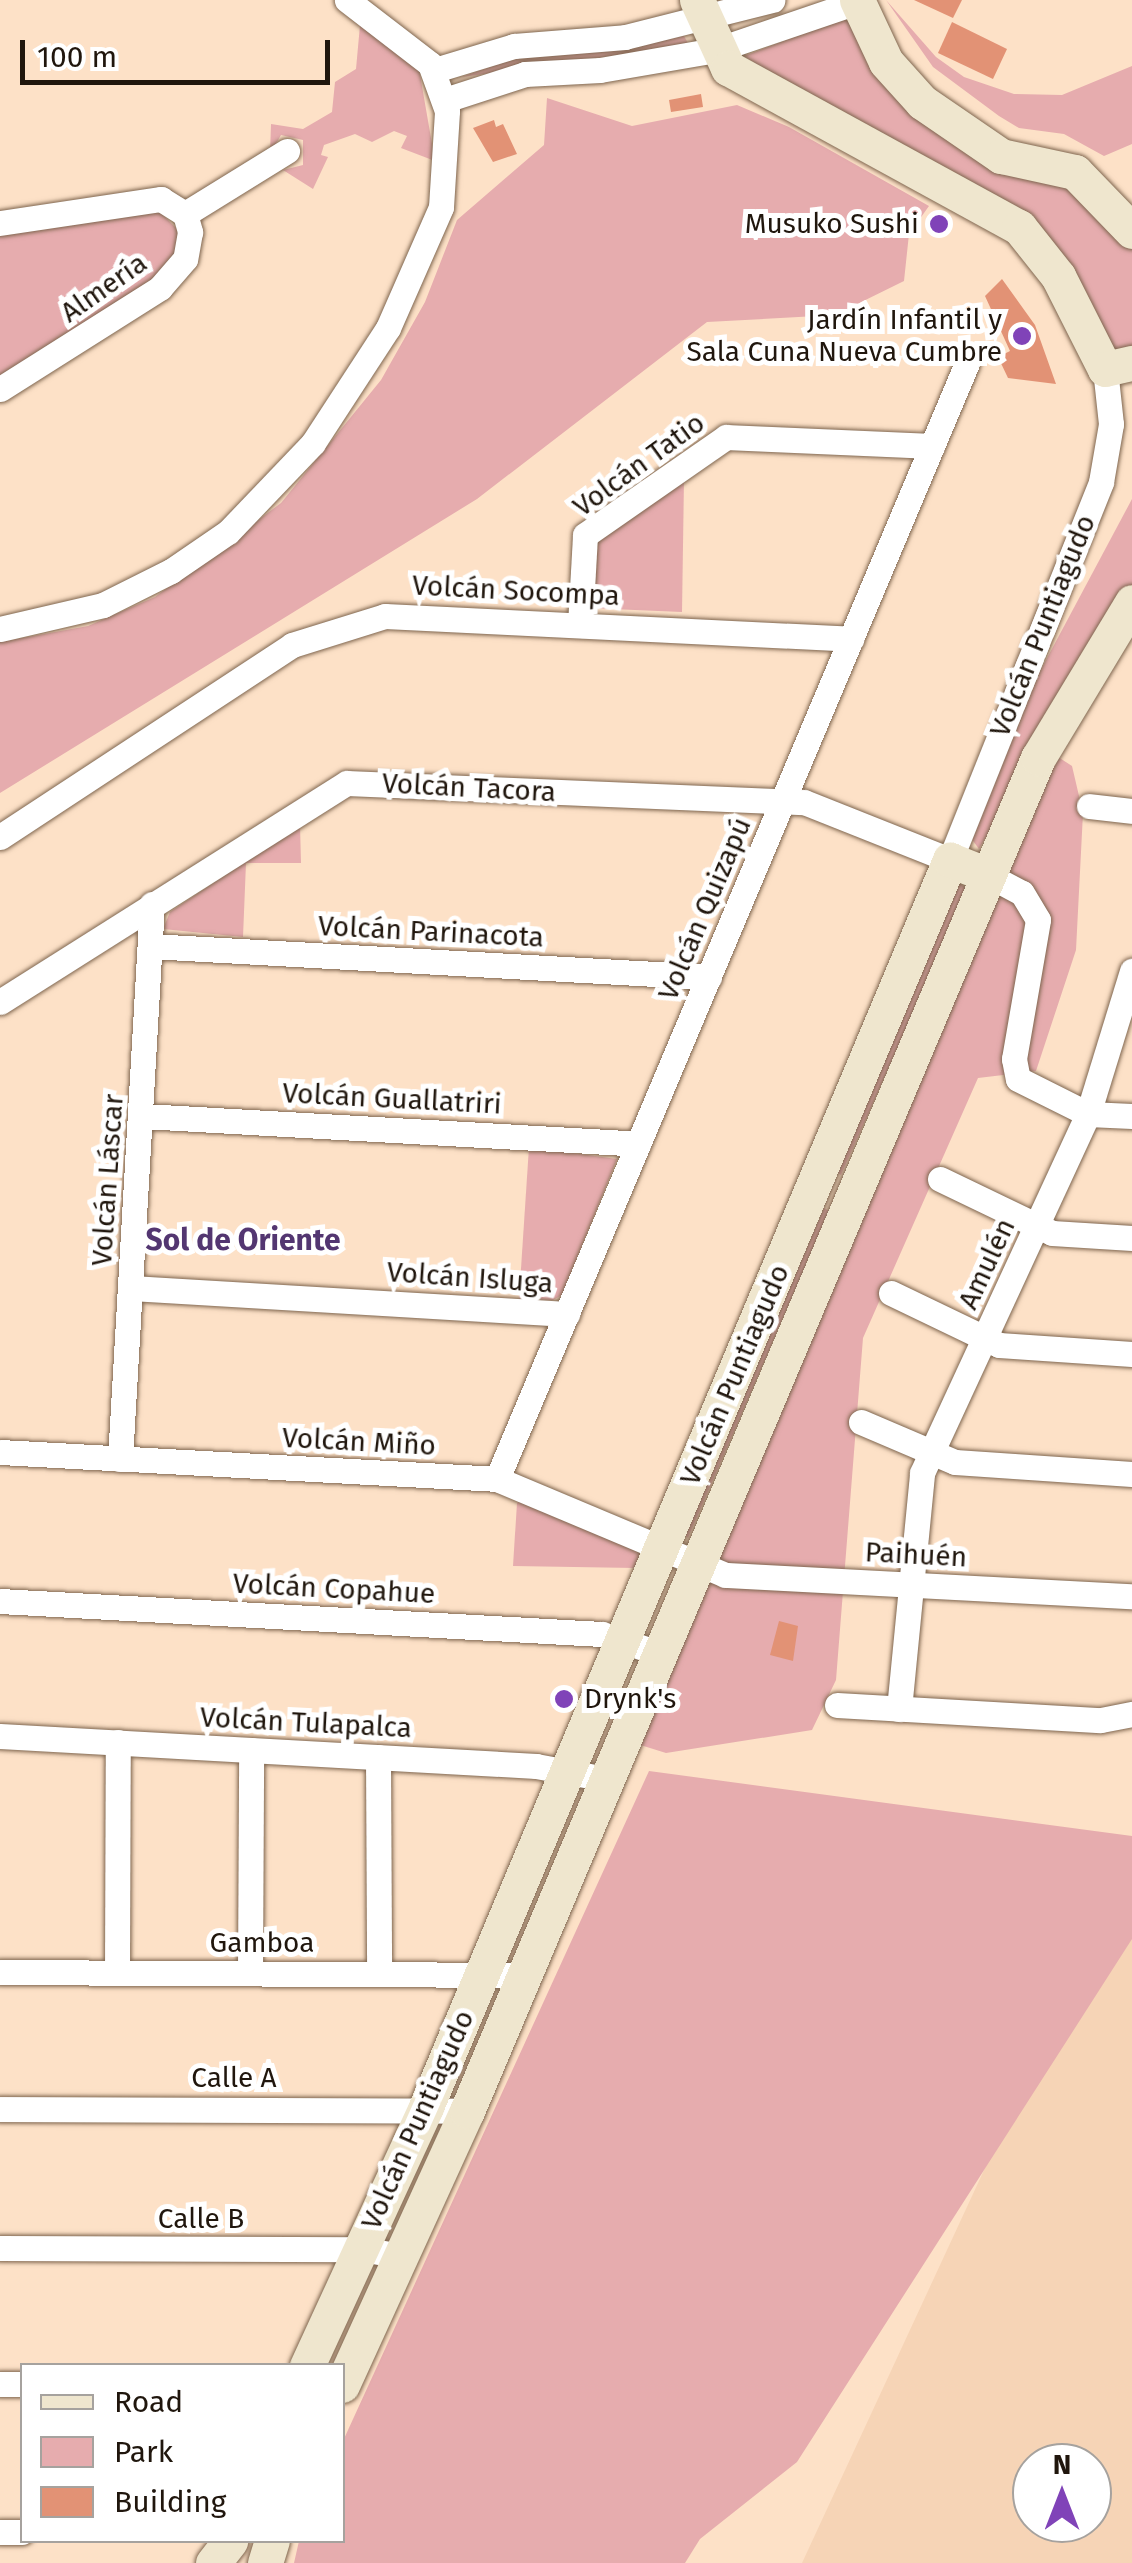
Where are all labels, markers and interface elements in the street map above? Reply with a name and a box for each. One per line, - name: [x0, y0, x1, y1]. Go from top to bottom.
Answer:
- scale bar: [25, 20, 335, 82]
- text: 100 m: [37, 39, 117, 75]
- place label: Musuko Sushi: [745, 207, 919, 241]
- marker: Musuko Sushi: [928, 213, 950, 235]
- street label: Almería: [54, 246, 154, 330]
- place label: Jardín Infantil y Sala Cuna Nueva Cumbre: [687, 303, 1002, 369]
- marker: Jardín Infantil y Sala Cuna Nueva Cumbre: [1011, 325, 1033, 347]
- street label: Volcán Tatio: [567, 406, 711, 524]
- street label: Volcán Puntiagudo: [983, 510, 1103, 742]
- street label: Volcán Socompa: [411, 569, 621, 613]
- street label: Volcán Tacora: [381, 767, 557, 809]
- street label: Volcán Quizapú: [651, 813, 759, 1005]
- street label: Volcán Parinacota: [317, 909, 545, 955]
- street label: Volcán Guallatriri: [282, 1076, 502, 1122]
- street label: Volcán Láscar: [85, 1093, 131, 1267]
- street label: Amulén: [951, 1213, 1023, 1315]
- district label: Sol de Oriente: [145, 1222, 341, 1258]
- street label: Volcán Isluga: [386, 1255, 554, 1301]
- street label: Volcán Puntiagudo: [673, 1260, 797, 1490]
- street label: Volcán Miño: [281, 1421, 437, 1463]
- street label: Paihuén: [864, 1536, 968, 1574]
- street label: Volcán Copahue: [232, 1567, 436, 1611]
- place label: Drynk's: [584, 1682, 676, 1716]
- marker: Drynk's: [553, 1688, 575, 1710]
- street label: Volcán Tulapalca: [199, 1701, 413, 1745]
- street label: Gamboa: [210, 1926, 314, 1960]
- street label: Volcán Puntiagudo: [355, 2005, 481, 2235]
- street label: Calle A: [191, 2061, 277, 2095]
- street label: Calle B: [158, 2202, 244, 2236]
- legend: [20, 2363, 345, 2543]
- text: Road: [114, 2384, 183, 2420]
- text: Park: [114, 2434, 173, 2470]
- north arrow: [1012, 2443, 1112, 2543]
- text: N: [1053, 2448, 1071, 2481]
- text: Building: [114, 2484, 226, 2520]

